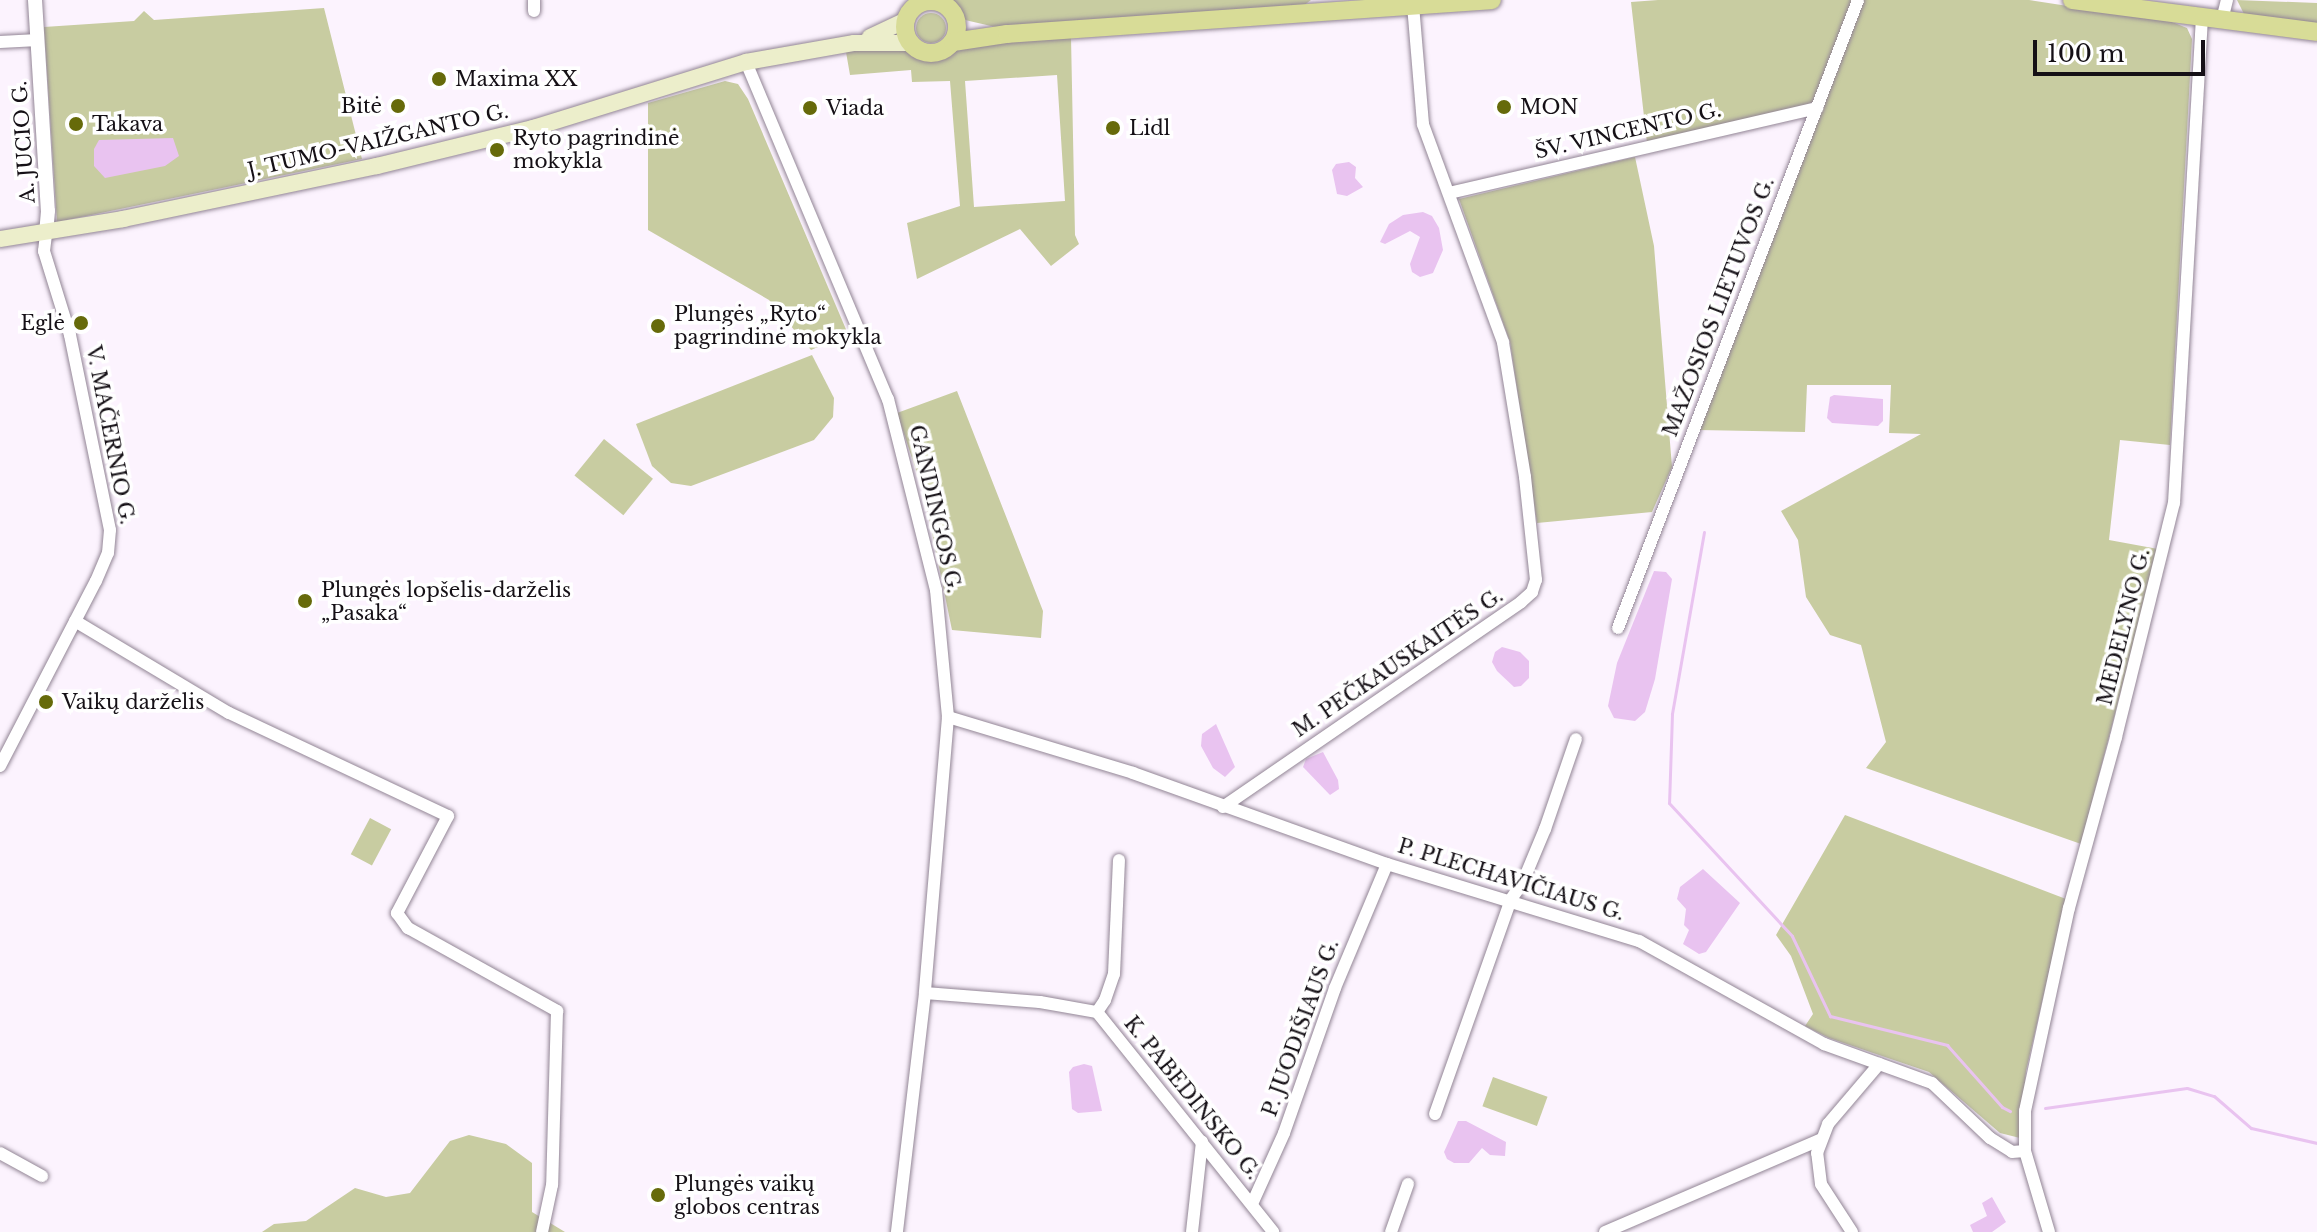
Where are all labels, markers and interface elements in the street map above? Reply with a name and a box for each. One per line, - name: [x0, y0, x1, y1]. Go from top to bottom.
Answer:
- scale bar: [2037, 24, 2209, 74]
- text: 100 m: [2047, 39, 2125, 68]
- place label: Maxima XX: [455, 67, 578, 91]
- marker: Maxima XX: [430, 70, 448, 88]
- street label: A. JUCIO G.: [8, 80, 40, 204]
- place label: Bitė: [341, 94, 382, 118]
- place label: MON: [1520, 95, 1578, 119]
- place label: Viada: [826, 96, 884, 120]
- marker: Bitė: [389, 97, 407, 115]
- marker: MON: [1495, 98, 1513, 116]
- street label: ŠV. VINCENTO G.: [1532, 98, 1724, 164]
- street label: J. TUMO-VAIŽGANTO G.: [245, 99, 511, 183]
- marker: Viada: [801, 99, 819, 117]
- place label: Takava: [92, 112, 163, 136]
- marker: Takava: [67, 115, 85, 133]
- place label: Lidl: [1129, 116, 1170, 140]
- marker: Lidl: [1104, 119, 1122, 137]
- place label: Ryto pagrindinė mokykla: [513, 126, 680, 173]
- marker: Ryto pagrindinė mokykla: [488, 141, 506, 159]
- street label: MAŽOSIOS LIETUVOS G.: [1658, 174, 1780, 440]
- place label: Plungės „Ryto“ pagrindinė mokykla: [674, 302, 881, 349]
- place label: Eglė: [21, 311, 65, 335]
- marker: Eglė: [72, 314, 90, 332]
- marker: Plungės „Ryto“ pagrindinė mokykla: [649, 317, 667, 335]
- street label: V. MAČERNIO G.: [81, 344, 139, 526]
- street label: GANDINGOS G.: [904, 423, 966, 595]
- street label: MEDELYNO G.: [2093, 546, 2155, 708]
- place label: Plungės lopšelis-darželis „Pasaka“: [321, 578, 571, 625]
- street label: M. PEČKAUSKAITĖS G.: [1288, 584, 1508, 742]
- marker: Plungės lopšelis-darželis „Pasaka“: [296, 592, 314, 610]
- place label: Vaikų darželis: [62, 690, 204, 714]
- marker: Vaikų darželis: [37, 693, 55, 711]
- street label: P. PLECHAVIČIAUS G.: [1395, 834, 1627, 926]
- street label: P. JUODIŠIAUS G.: [1258, 936, 1344, 1120]
- street label: K. PABEDINSKO G.: [1119, 1012, 1265, 1184]
- place label: Plungės vaikų globos centras: [674, 1172, 820, 1219]
- marker: Plungės vaikų globos centras: [649, 1186, 667, 1204]

